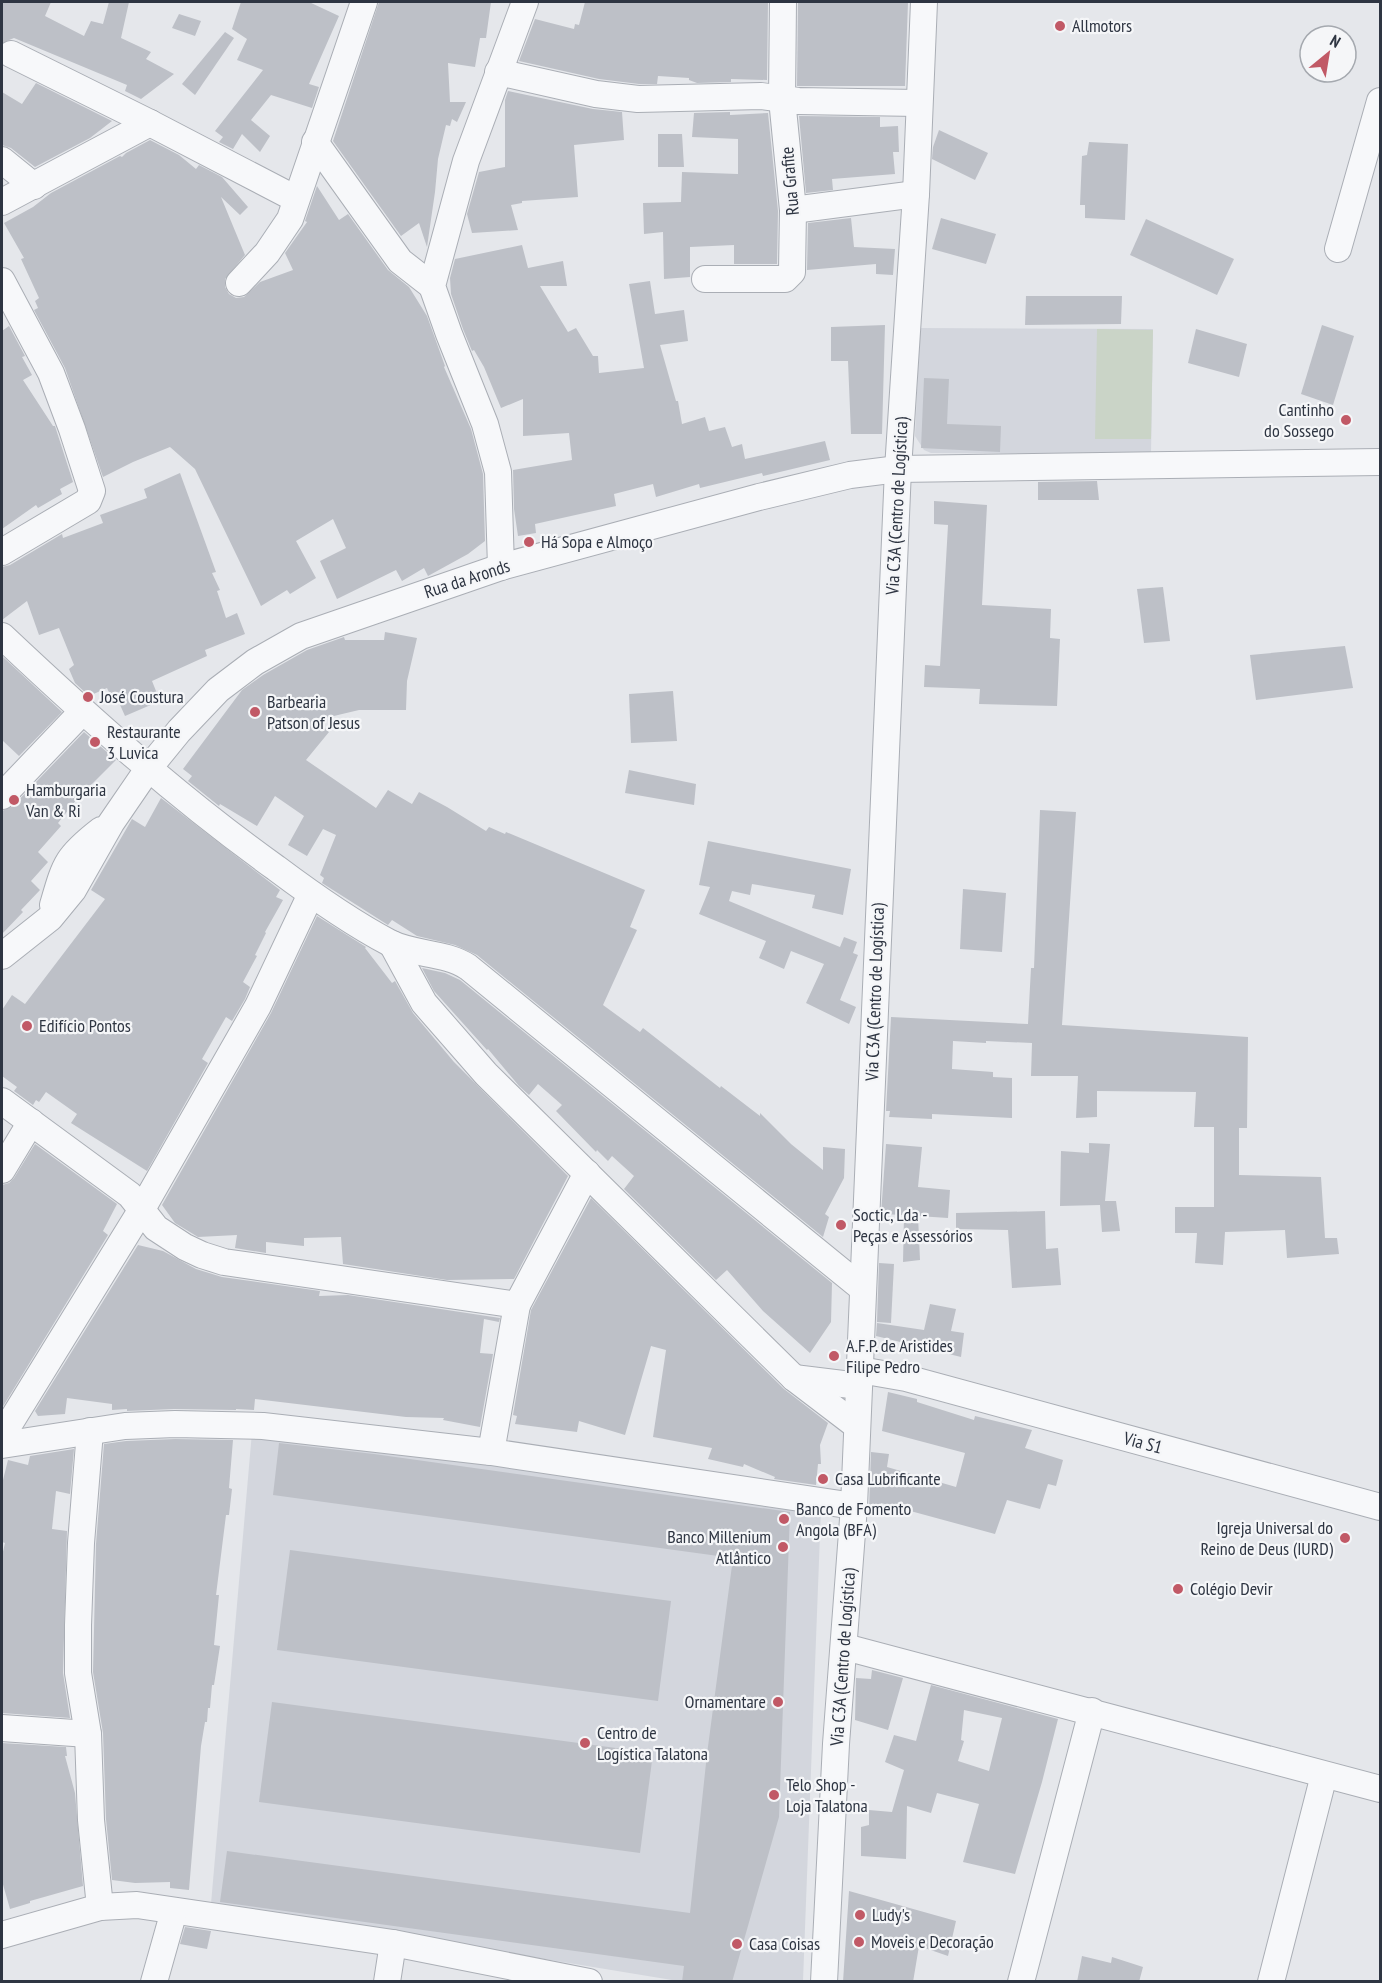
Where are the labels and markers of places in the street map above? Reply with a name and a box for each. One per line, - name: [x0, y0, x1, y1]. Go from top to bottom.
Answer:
- place label: Allmotors: [1072, 14, 1132, 37]
- marker: Allmotors: [1053, 19, 1067, 33]
- place label: Cantinho do Sossego: [1264, 398, 1334, 442]
- marker: Cantinho do Sossego: [1339, 413, 1353, 427]
- place label: Há Sopa e Almoço: [541, 530, 653, 553]
- marker: Há Sopa e Almoço: [522, 535, 536, 549]
- place label: José Coustura: [99, 685, 184, 708]
- marker: José Coustura: [81, 690, 95, 704]
- place label: Barbearia Patson of Jesus: [267, 690, 360, 734]
- marker: Barbearia Patson of Jesus: [248, 705, 262, 719]
- place label: Restaurante 3 Luvica: [107, 720, 181, 764]
- marker: Restaurante 3 Luvica: [88, 735, 102, 749]
- place label: Hamburgaria Van & Ri: [25, 778, 106, 822]
- marker: Hamburgaria Van & Ri: [7, 793, 21, 807]
- place label: Edifício Pontos: [39, 1014, 131, 1037]
- marker: Edifício Pontos: [20, 1019, 34, 1033]
- place label: Soctic, Lda - Peças e Assessórios: [853, 1203, 973, 1247]
- marker: Soctic, Lda - Peças e Assessórios: [834, 1218, 848, 1232]
- place label: A.F.P. de Aristides Filipe Pedro: [846, 1334, 953, 1378]
- marker: A.F.P. de Aristides Filipe Pedro: [827, 1349, 841, 1363]
- place label: Casa Lubrificante: [835, 1467, 941, 1490]
- marker: Casa Lubrificante: [816, 1472, 830, 1486]
- place label: Banco de Fomento Angola (BFA): [796, 1497, 911, 1541]
- marker: Banco de Fomento Angola (BFA): [777, 1512, 791, 1526]
- place label: Igreja Universal do Reino de Deus (IURD): [1201, 1516, 1334, 1560]
- place label: Banco Millenium Atlântico: [667, 1525, 771, 1569]
- marker: Igreja Universal do Reino de Deus (IURD): [1338, 1531, 1352, 1545]
- marker: Banco Millenium Atlântico: [776, 1540, 790, 1554]
- place label: Colégio Devir: [1190, 1577, 1273, 1600]
- marker: Colégio Devir: [1171, 1582, 1185, 1596]
- place label: Ornamentare: [685, 1690, 766, 1713]
- marker: Ornamentare: [771, 1695, 785, 1709]
- place label: Centro de Logística Talatona: [597, 1721, 708, 1765]
- marker: Centro de Logística Talatona: [578, 1736, 592, 1750]
- place label: Telo Shop - Loja Talatona: [786, 1773, 868, 1817]
- marker: Telo Shop - Loja Talatona: [767, 1788, 781, 1802]
- place label: Ludy's: [872, 1903, 910, 1926]
- marker: Ludy's: [853, 1908, 867, 1922]
- place label: Moveis e Decoração: [871, 1930, 994, 1953]
- place label: Casa Coisas: [749, 1932, 820, 1955]
- marker: Moveis e Decoração: [852, 1935, 866, 1949]
- marker: Casa Coisas: [730, 1937, 744, 1951]

